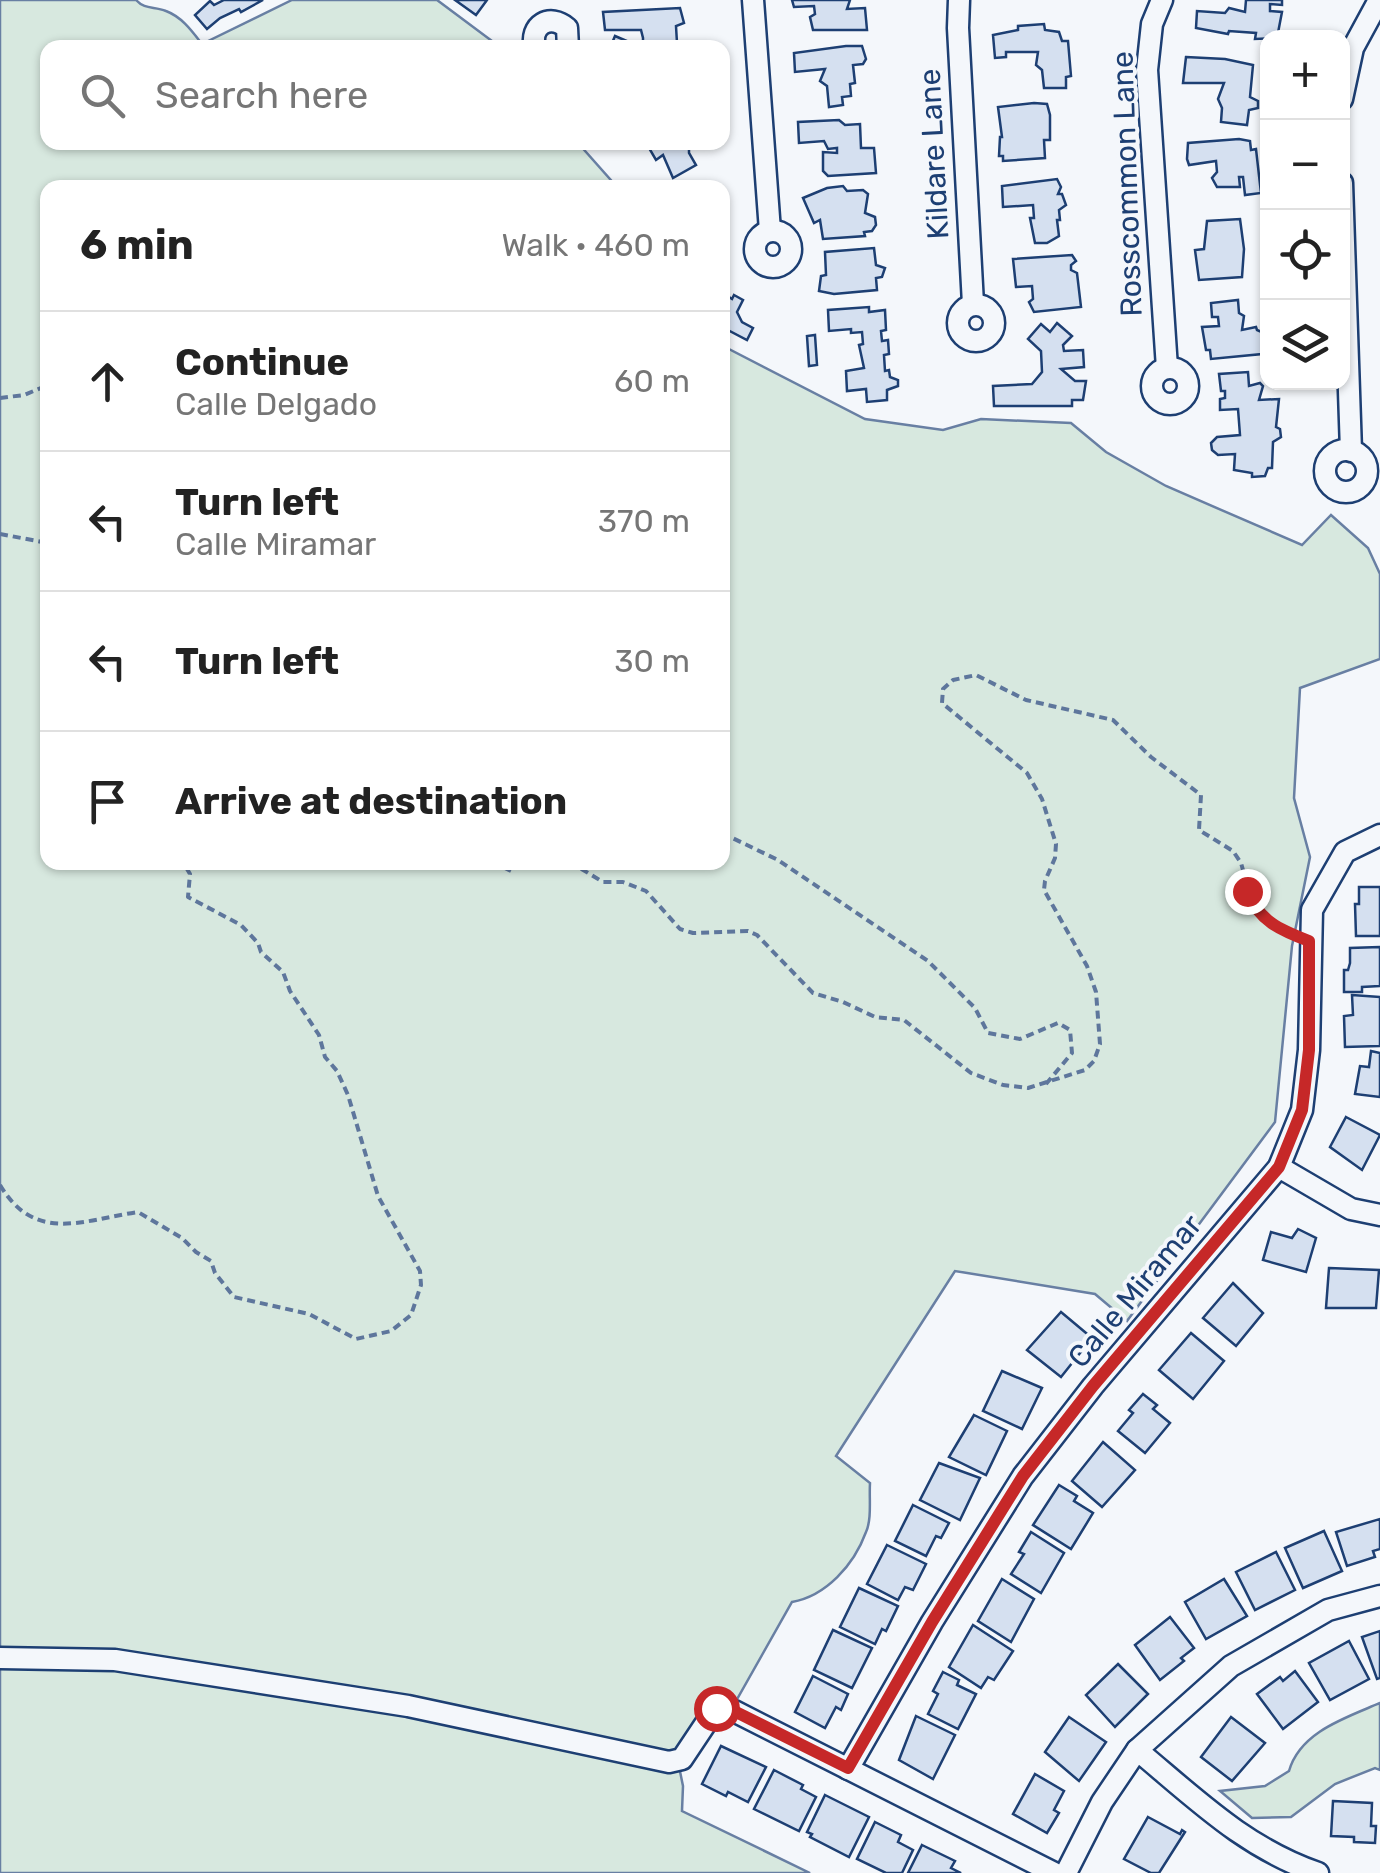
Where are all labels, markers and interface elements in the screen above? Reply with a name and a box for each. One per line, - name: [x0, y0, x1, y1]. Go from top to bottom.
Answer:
- map controls: [1260, 30, 1350, 390]
- button: +: [1260, 30, 1350, 120]
- search box: [40, 40, 730, 150]
- street label: Rosscommon Lane: [1104, 51, 1150, 317]
- icon: search: [75, 68, 130, 123]
- street label: Kildare Lane: [912, 68, 956, 240]
- text: Search here: [155, 72, 368, 118]
- button: −: [1260, 120, 1350, 210]
- button: locate: [1260, 210, 1350, 300]
- text: 6 min: [80, 220, 194, 270]
- text: Walk · 460 m: [501, 226, 690, 264]
- button: layers: [1260, 300, 1350, 390]
- text: Continue: [175, 339, 349, 385]
- icon: ahead: [80, 354, 135, 409]
- text: 60 m: [614, 362, 690, 400]
- text: Calle Delgado: [175, 385, 377, 423]
- text: Turn left: [175, 479, 339, 525]
- icon: left: [80, 494, 135, 549]
- text: 370 m: [598, 502, 690, 540]
- text: Calle Miramar: [175, 525, 376, 563]
- icon: left: [80, 634, 135, 689]
- text: Turn left: [175, 638, 339, 684]
- text: 30 m: [614, 642, 690, 680]
- icon: arrive: [80, 774, 135, 829]
- text: Arrive at destination: [175, 778, 567, 824]
- route end: [1225, 869, 1271, 915]
- street label: Calle Miramar: [1061, 1207, 1210, 1375]
- route start: [694, 1686, 740, 1732]

